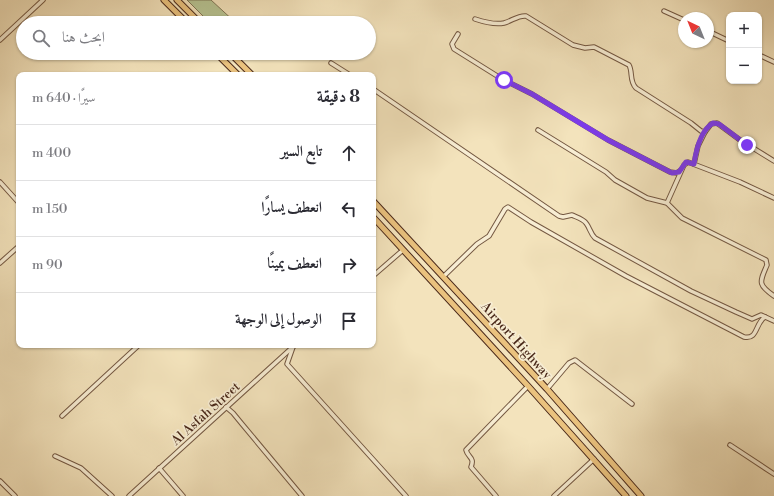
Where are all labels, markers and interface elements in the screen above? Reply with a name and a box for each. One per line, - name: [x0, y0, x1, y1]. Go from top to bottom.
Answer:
- north arrow: [678, 12, 714, 48]
- map controls: [726, 12, 762, 84]
- button: +: [726, 12, 762, 48]
- search box: [16, 16, 376, 60]
- icon: search: [30, 27, 52, 49]
- text: ابحث هنا: [62, 28, 105, 47]
- button: −: [726, 48, 762, 84]
- route start: [495, 71, 513, 89]
- text: 8 دقيقة: [317, 86, 360, 108]
- text: سيرًا · 640 m: [32, 90, 95, 106]
- route end: [738, 136, 756, 154]
- text: تابع السير: [280, 142, 322, 161]
- icon: ahead: [338, 142, 360, 164]
- text: 400 m: [32, 145, 71, 161]
- text: انعطف يسارًا: [261, 198, 322, 217]
- icon: left: [338, 198, 360, 220]
- text: 150 m: [32, 201, 67, 217]
- text: انعطف يمينًا: [267, 254, 322, 273]
- icon: right: [338, 254, 360, 276]
- text: 90 m: [32, 257, 63, 273]
- street label: Airport Highway: [477, 298, 556, 383]
- text: الوصول إلى الوجهة: [235, 310, 322, 329]
- icon: arrive: [338, 310, 360, 332]
- street label: Al Asfah Street: [167, 378, 244, 449]

